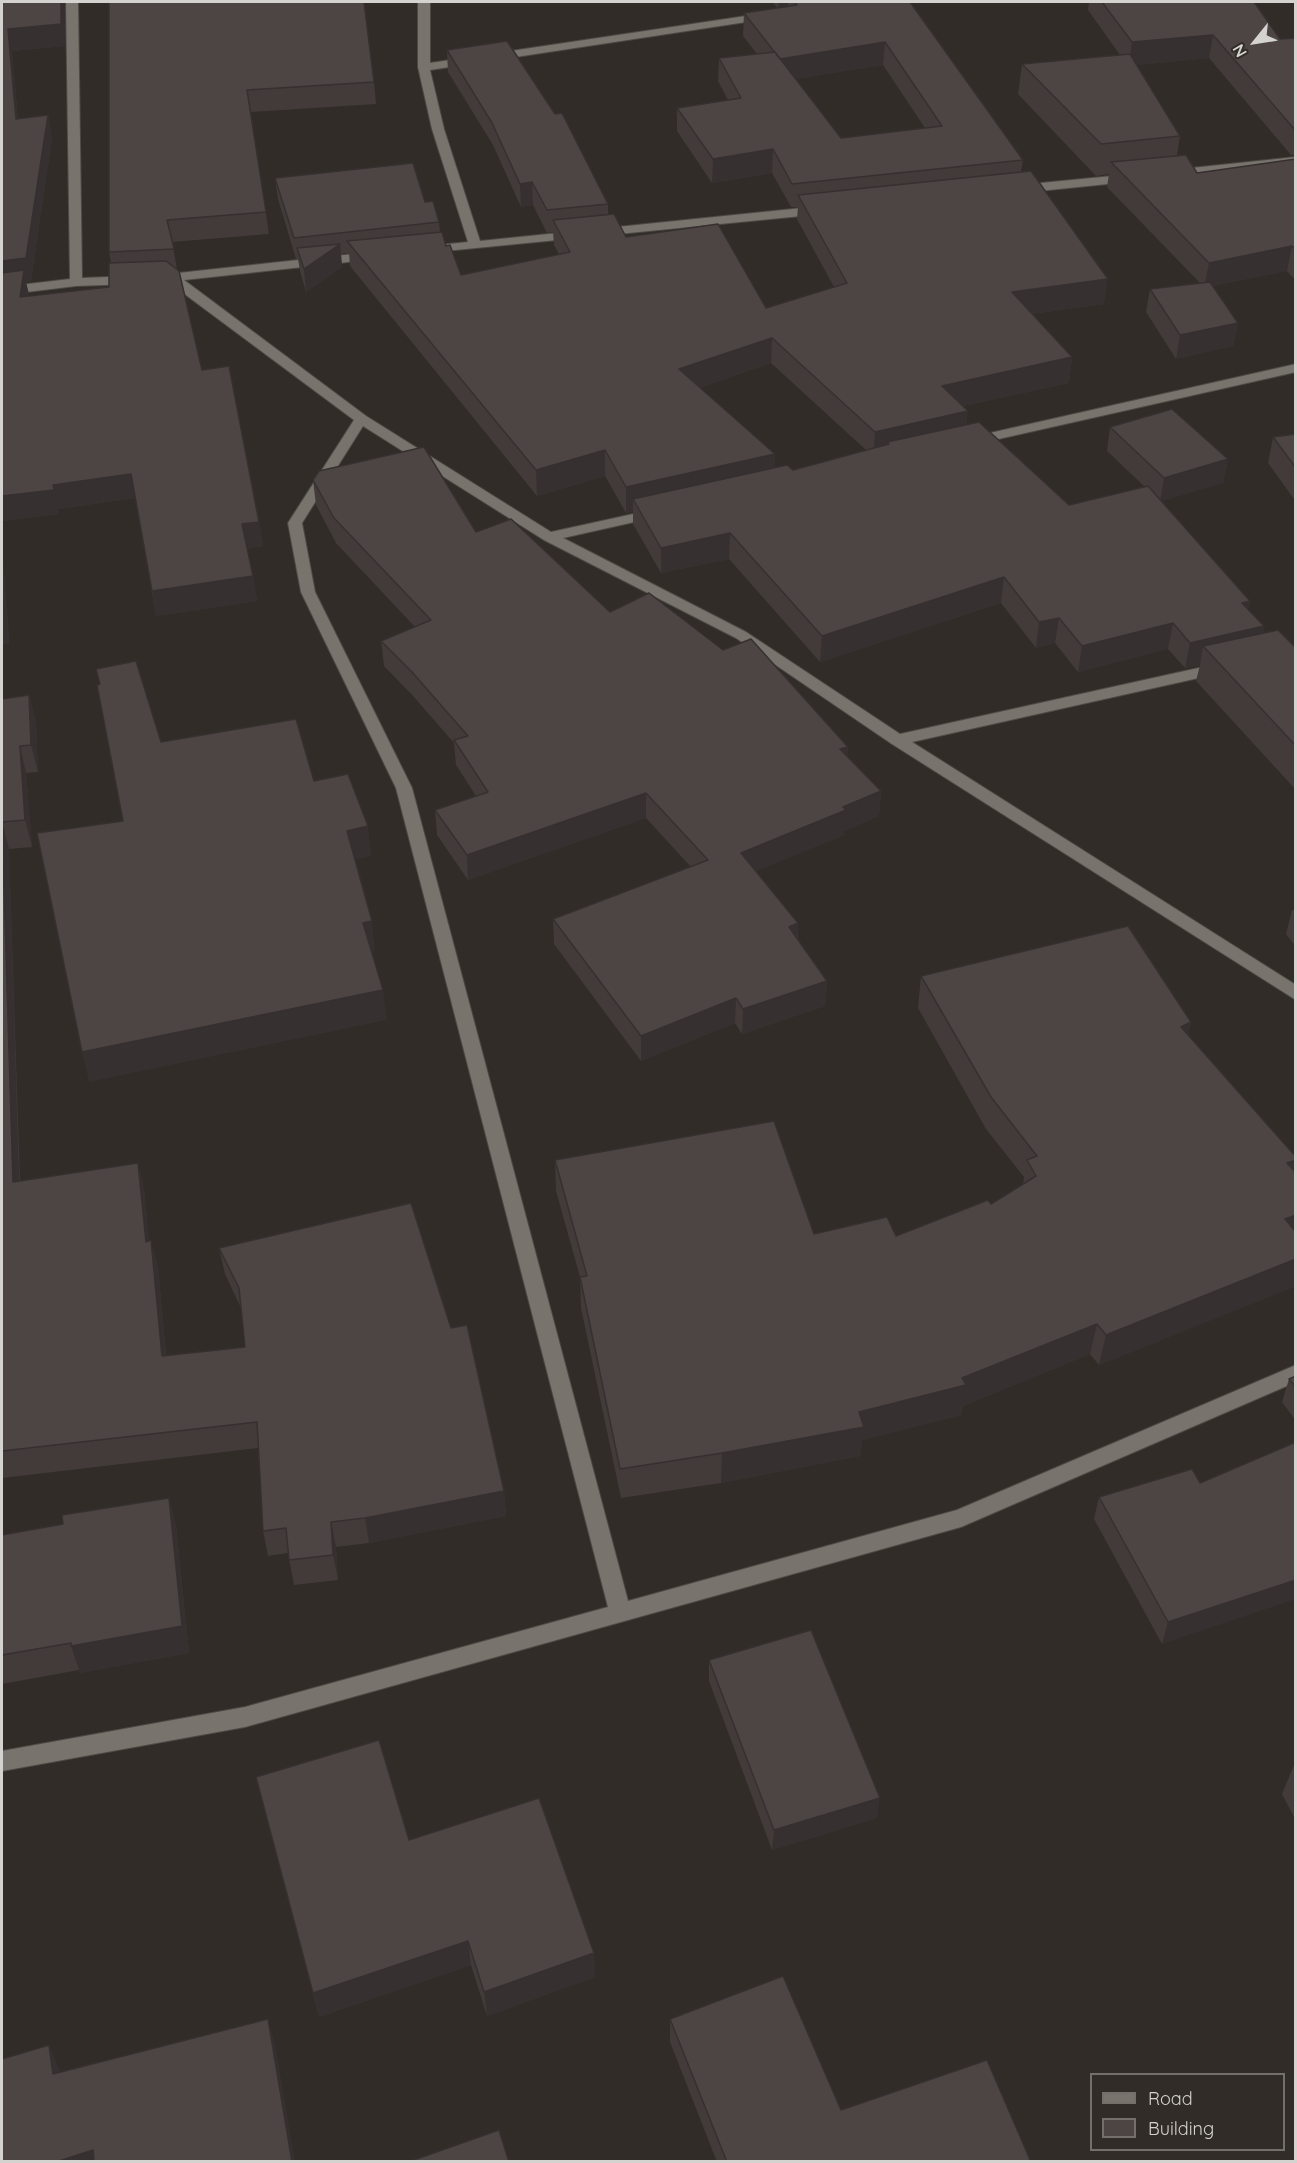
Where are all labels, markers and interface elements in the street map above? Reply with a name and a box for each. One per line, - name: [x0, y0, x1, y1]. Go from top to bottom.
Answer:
- north arrow: [1225, 12, 1285, 72]
- text: N: [1228, 41, 1251, 61]
- legend: [1090, 2073, 1285, 2151]
- text: Road: [1148, 2087, 1193, 2110]
- text: Building: [1148, 2117, 1214, 2140]

